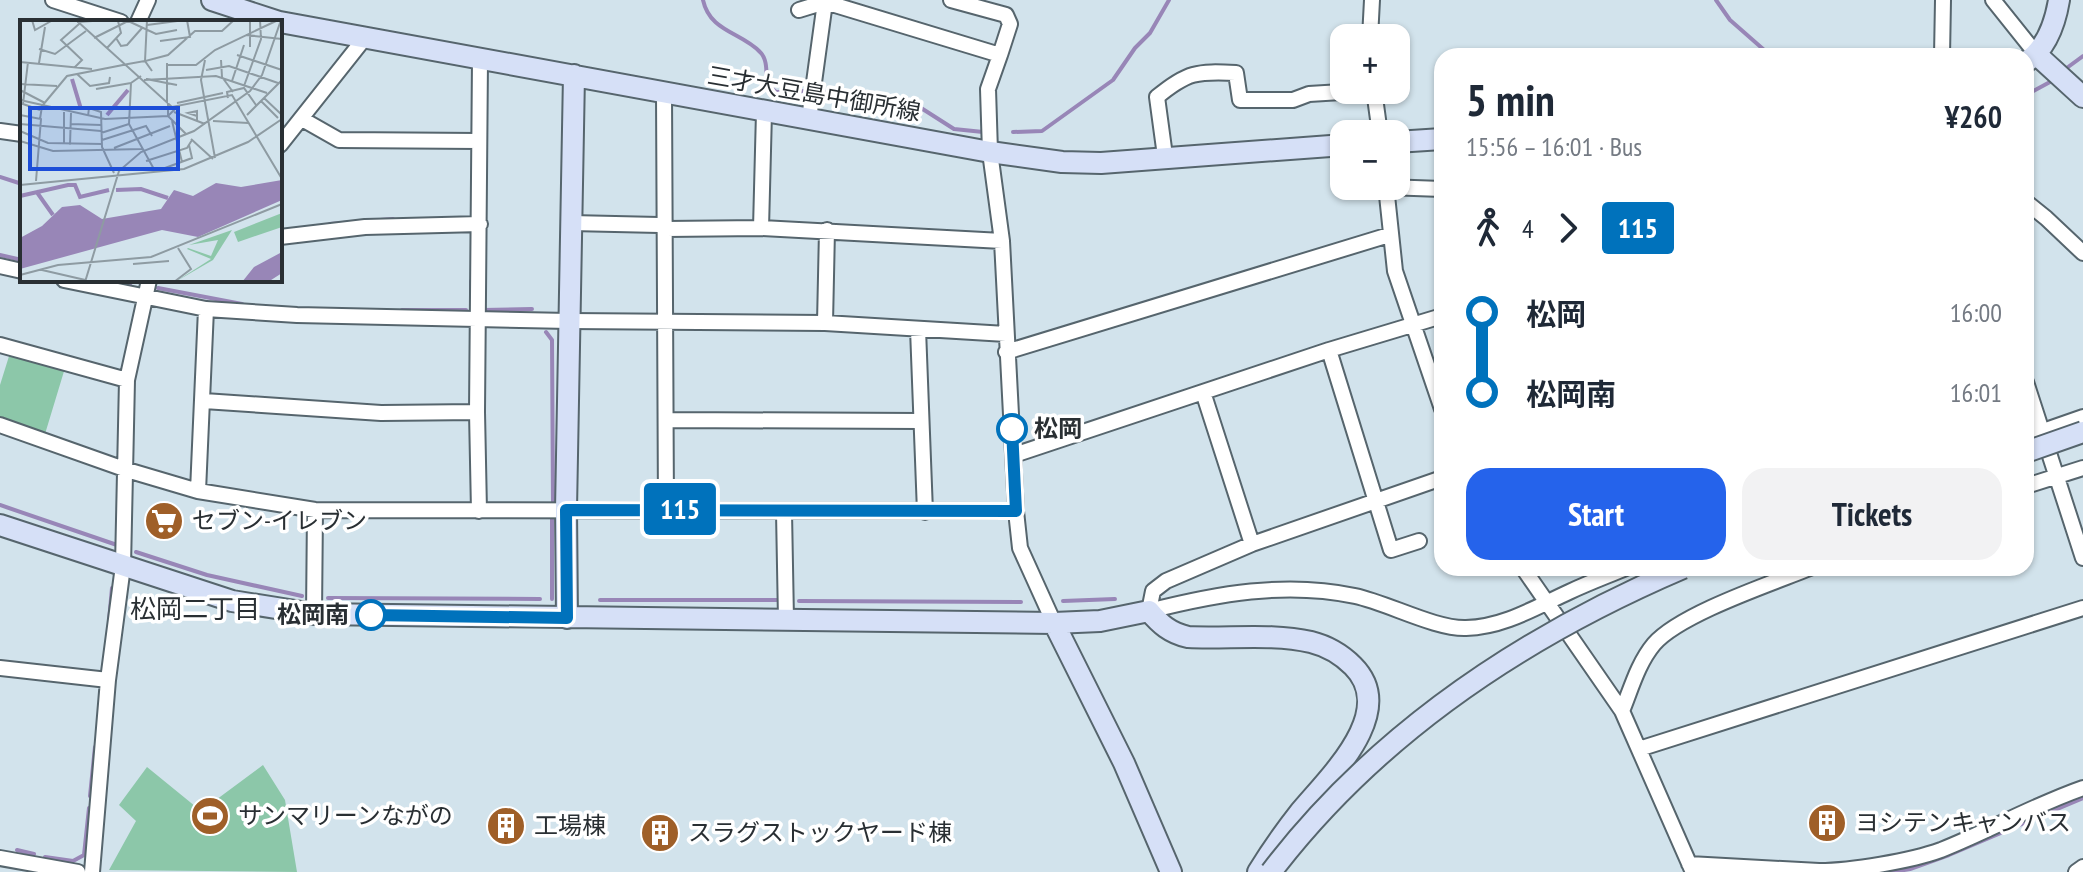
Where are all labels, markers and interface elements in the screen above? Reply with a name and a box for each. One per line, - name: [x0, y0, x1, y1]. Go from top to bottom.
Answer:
- inset map: [20, 20, 282, 282]
- map controls: [1330, 24, 1410, 200]
- button: +: [1330, 24, 1410, 104]
- street label: 三才大豆島中御所線: [705, 59, 923, 128]
- text: 5 min: [1466, 71, 1555, 128]
- text: ¥260: [1945, 97, 2002, 136]
- button: −: [1330, 120, 1410, 200]
- text: 15:56 – 16:01 · Bus: [1466, 130, 1642, 163]
- icon: walk: [1466, 206, 1510, 250]
- icon: forward: [1546, 206, 1590, 250]
- text: 115: [1618, 209, 1658, 246]
- text: 4: [1522, 212, 1534, 245]
- text: 松岡: [1526, 294, 1586, 333]
- text: 16:00: [1950, 296, 2002, 329]
- text: 松岡南: [1526, 374, 1616, 413]
- text: 16:01: [1950, 376, 2002, 409]
- place label: 松岡: [1034, 413, 1082, 444]
- marker: 松岡: [997, 414, 1027, 444]
- button: Start: [1466, 468, 1726, 560]
- button: Tickets: [1742, 468, 2002, 560]
- line badge: 115: [634, 483, 726, 535]
- text: 115: [660, 490, 700, 527]
- supermarket icon: セブン-イレブン: [143, 500, 185, 542]
- place label: セブン-イレブン: [192, 505, 367, 536]
- district label: 松岡二丁目: [130, 592, 260, 625]
- place label: 松岡南: [277, 599, 349, 630]
- marker: 松岡南: [356, 600, 386, 630]
- sports icon: サンマリーンながの: [189, 795, 231, 837]
- place label: サンマリーンながの: [238, 800, 453, 831]
- building icon: ヨシテンキャンバス: [1806, 802, 1848, 844]
- building icon: 工場棟: [485, 805, 527, 847]
- place label: ヨシテンキャンバス: [1855, 807, 2071, 838]
- place label: 工場棟: [534, 810, 606, 841]
- building icon: スラグストックヤード棟: [639, 812, 681, 854]
- place label: スラグストックヤード棟: [688, 817, 952, 848]

